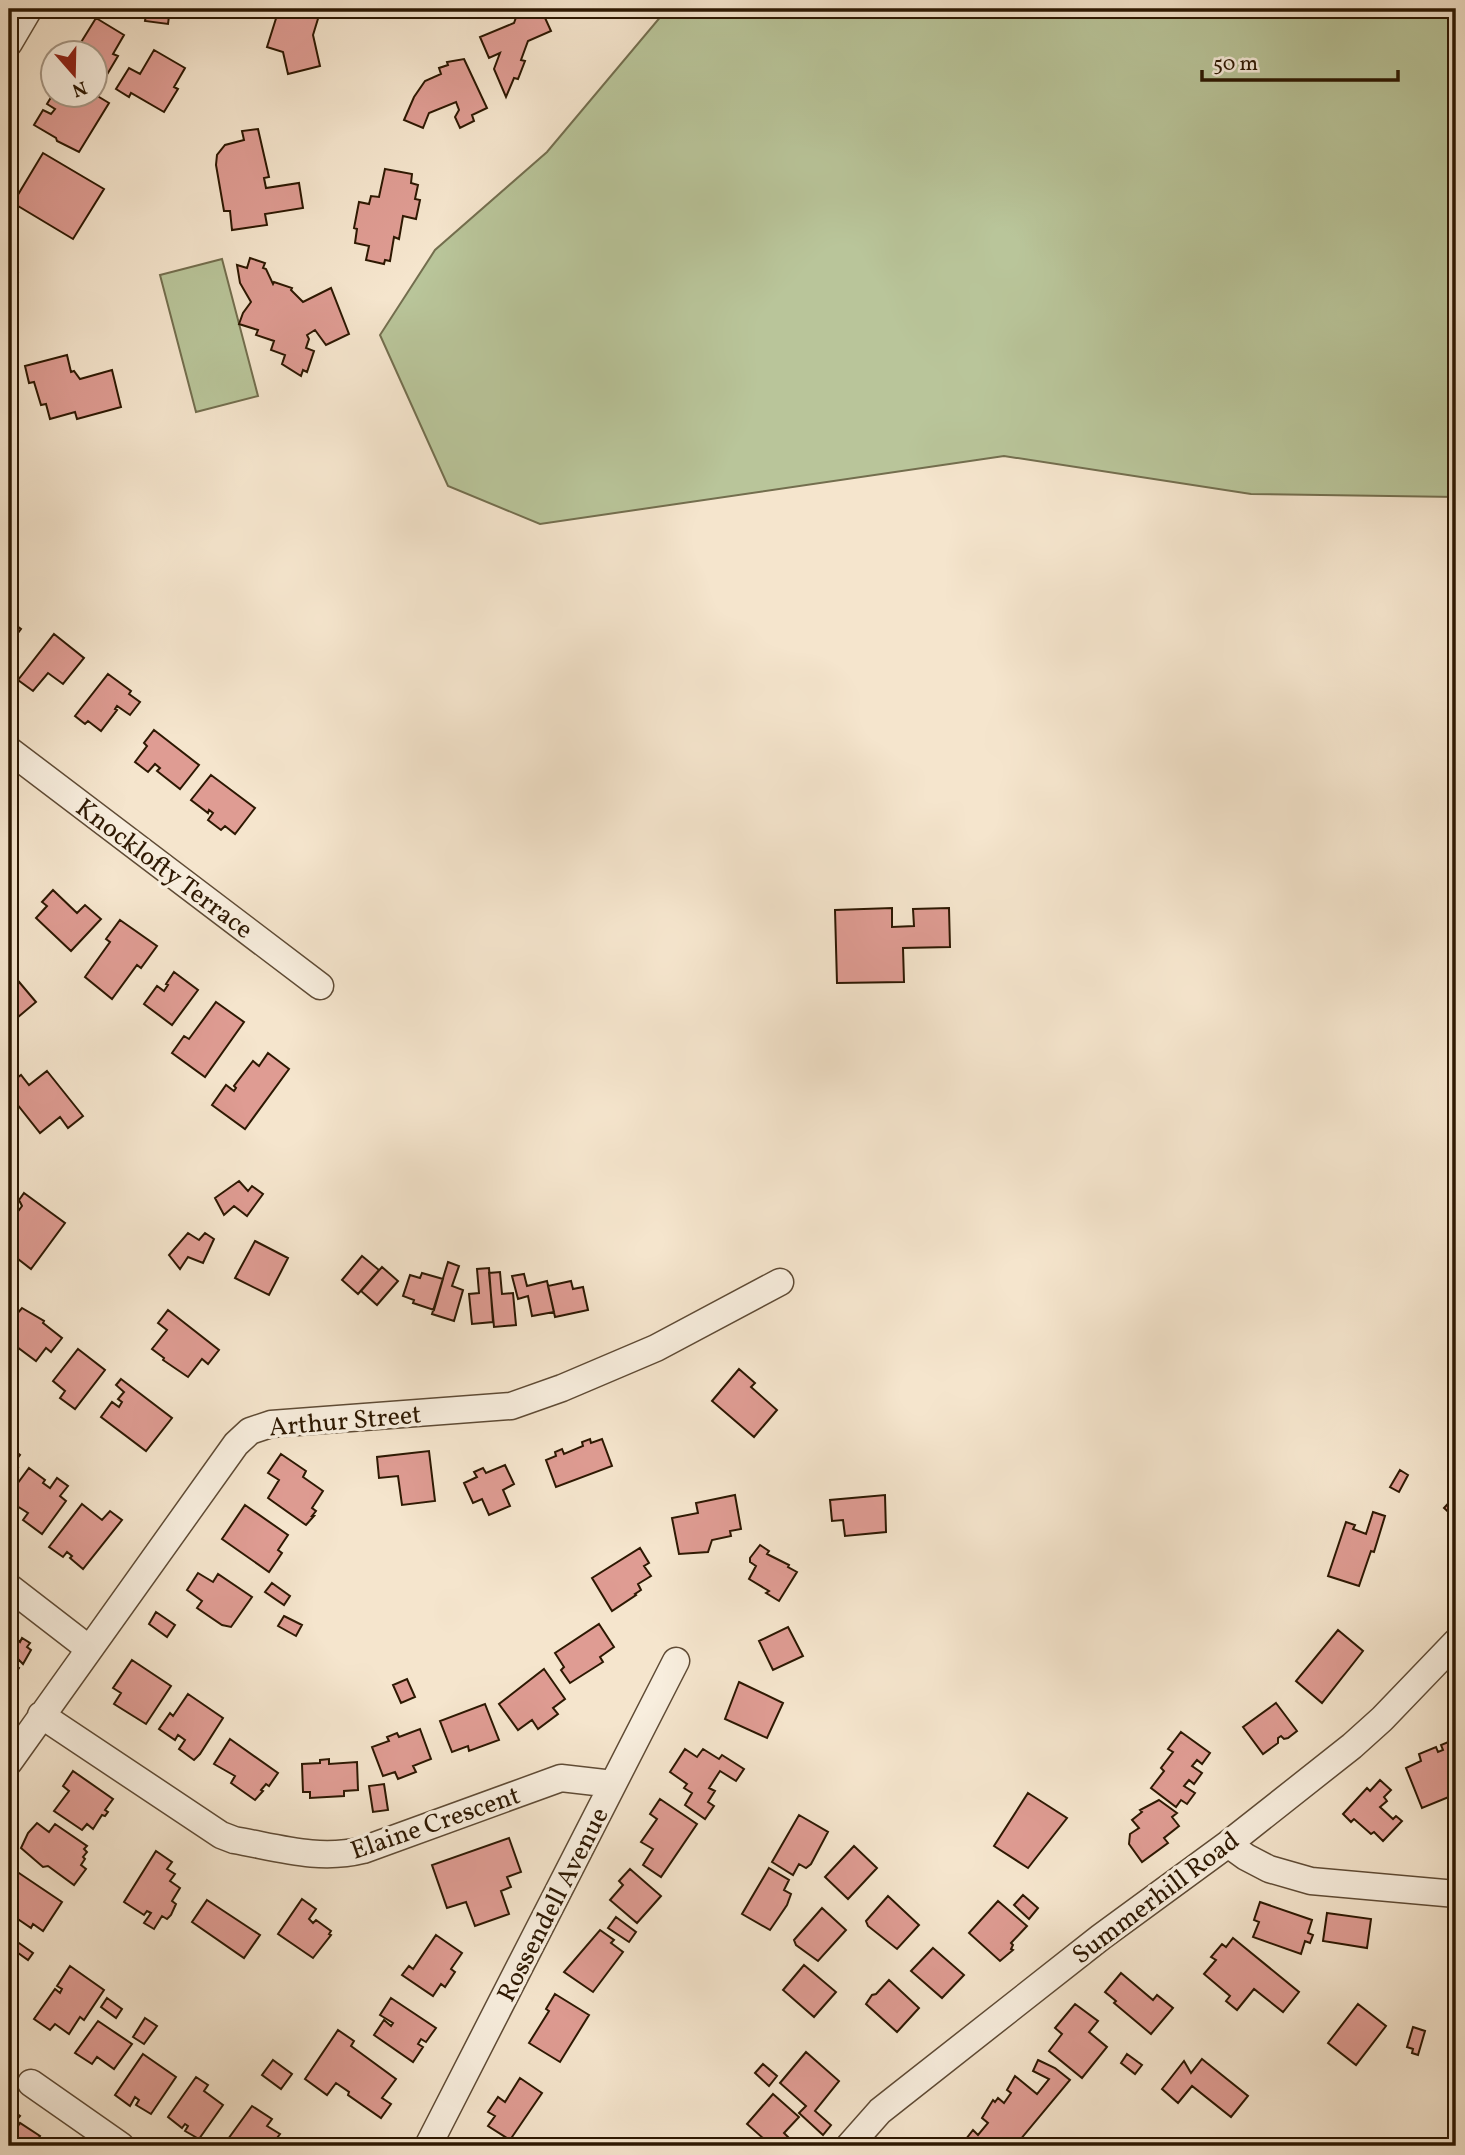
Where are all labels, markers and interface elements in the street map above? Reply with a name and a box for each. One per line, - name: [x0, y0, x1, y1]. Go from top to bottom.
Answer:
- north arrow: [38, 38, 108, 108]
- scale bar: [1202, 38, 1398, 82]
- text: 50 m: [1213, 50, 1258, 79]
- text: N: [68, 74, 90, 103]
- street label: Knocklofty Terrace: [68, 791, 260, 948]
- street label: Arthur Street: [268, 1397, 423, 1447]
- street label: Elaine Crescent: [346, 1778, 525, 1870]
- street label: Rossendell Avenue: [489, 1801, 618, 2008]
- street label: Summerhill Road: [1065, 1824, 1247, 1973]

